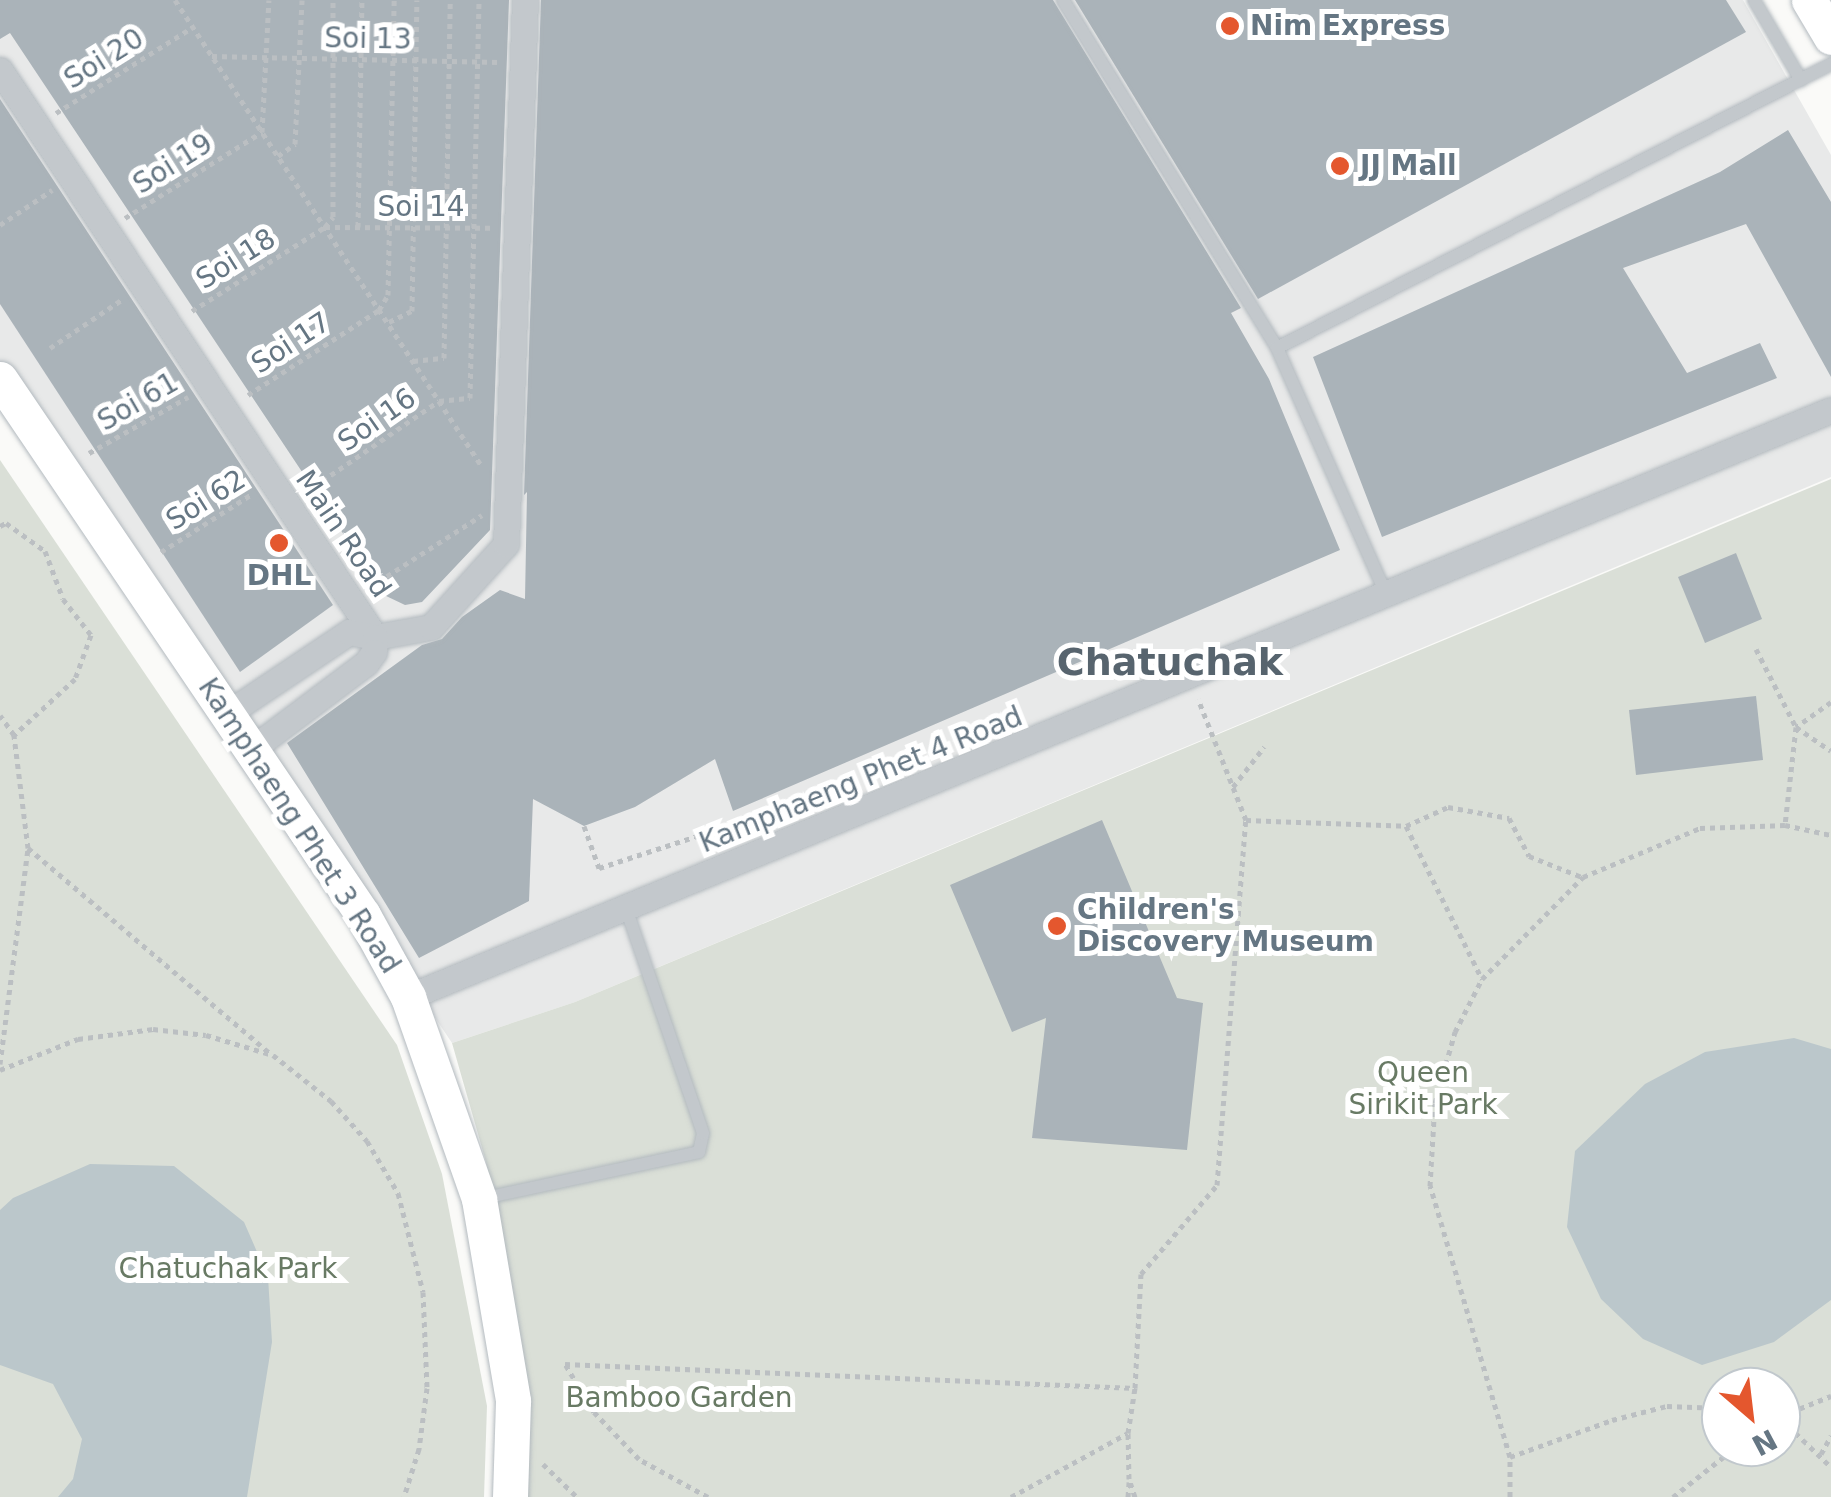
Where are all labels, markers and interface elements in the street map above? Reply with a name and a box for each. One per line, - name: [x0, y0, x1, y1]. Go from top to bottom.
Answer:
- place label: Nim Express: [1250, 9, 1445, 43]
- marker: Nim Express: [1219, 15, 1241, 37]
- street label: Soi 13: [324, 21, 412, 57]
- street label: Soi 20: [58, 22, 150, 96]
- street label: Soi 19: [127, 127, 219, 201]
- place label: JJ Mall: [1360, 149, 1457, 183]
- marker: JJ Mall: [1329, 155, 1351, 177]
- street label: Soi 14: [377, 190, 465, 224]
- street label: Soi 18: [190, 222, 282, 296]
- street label: Soi 17: [245, 305, 337, 381]
- street label: Soi 61: [92, 366, 184, 438]
- street label: Soi 16: [332, 381, 422, 459]
- street label: Soi 62: [160, 463, 252, 537]
- street label: Main Road: [288, 464, 398, 604]
- marker: DHL: [268, 532, 290, 554]
- place label: DHL: [247, 559, 311, 593]
- district label: Chatuchak: [1057, 640, 1283, 686]
- street label: Kamphaeng Phet 3 Road: [191, 672, 407, 980]
- street label: Kamphaeng Phet 4 Road: [695, 700, 1027, 860]
- place label: Children's Discovery Museum: [1077, 893, 1374, 959]
- marker: Children's Discovery Museum: [1046, 915, 1068, 937]
- park label: Queen Sirikit Park: [1348, 1056, 1498, 1122]
- park label: Chatuchak Park: [118, 1252, 338, 1286]
- north arrow: [1701, 1367, 1801, 1467]
- park label: Bamboo Garden: [565, 1381, 793, 1415]
- text: N: [1746, 1422, 1782, 1462]

